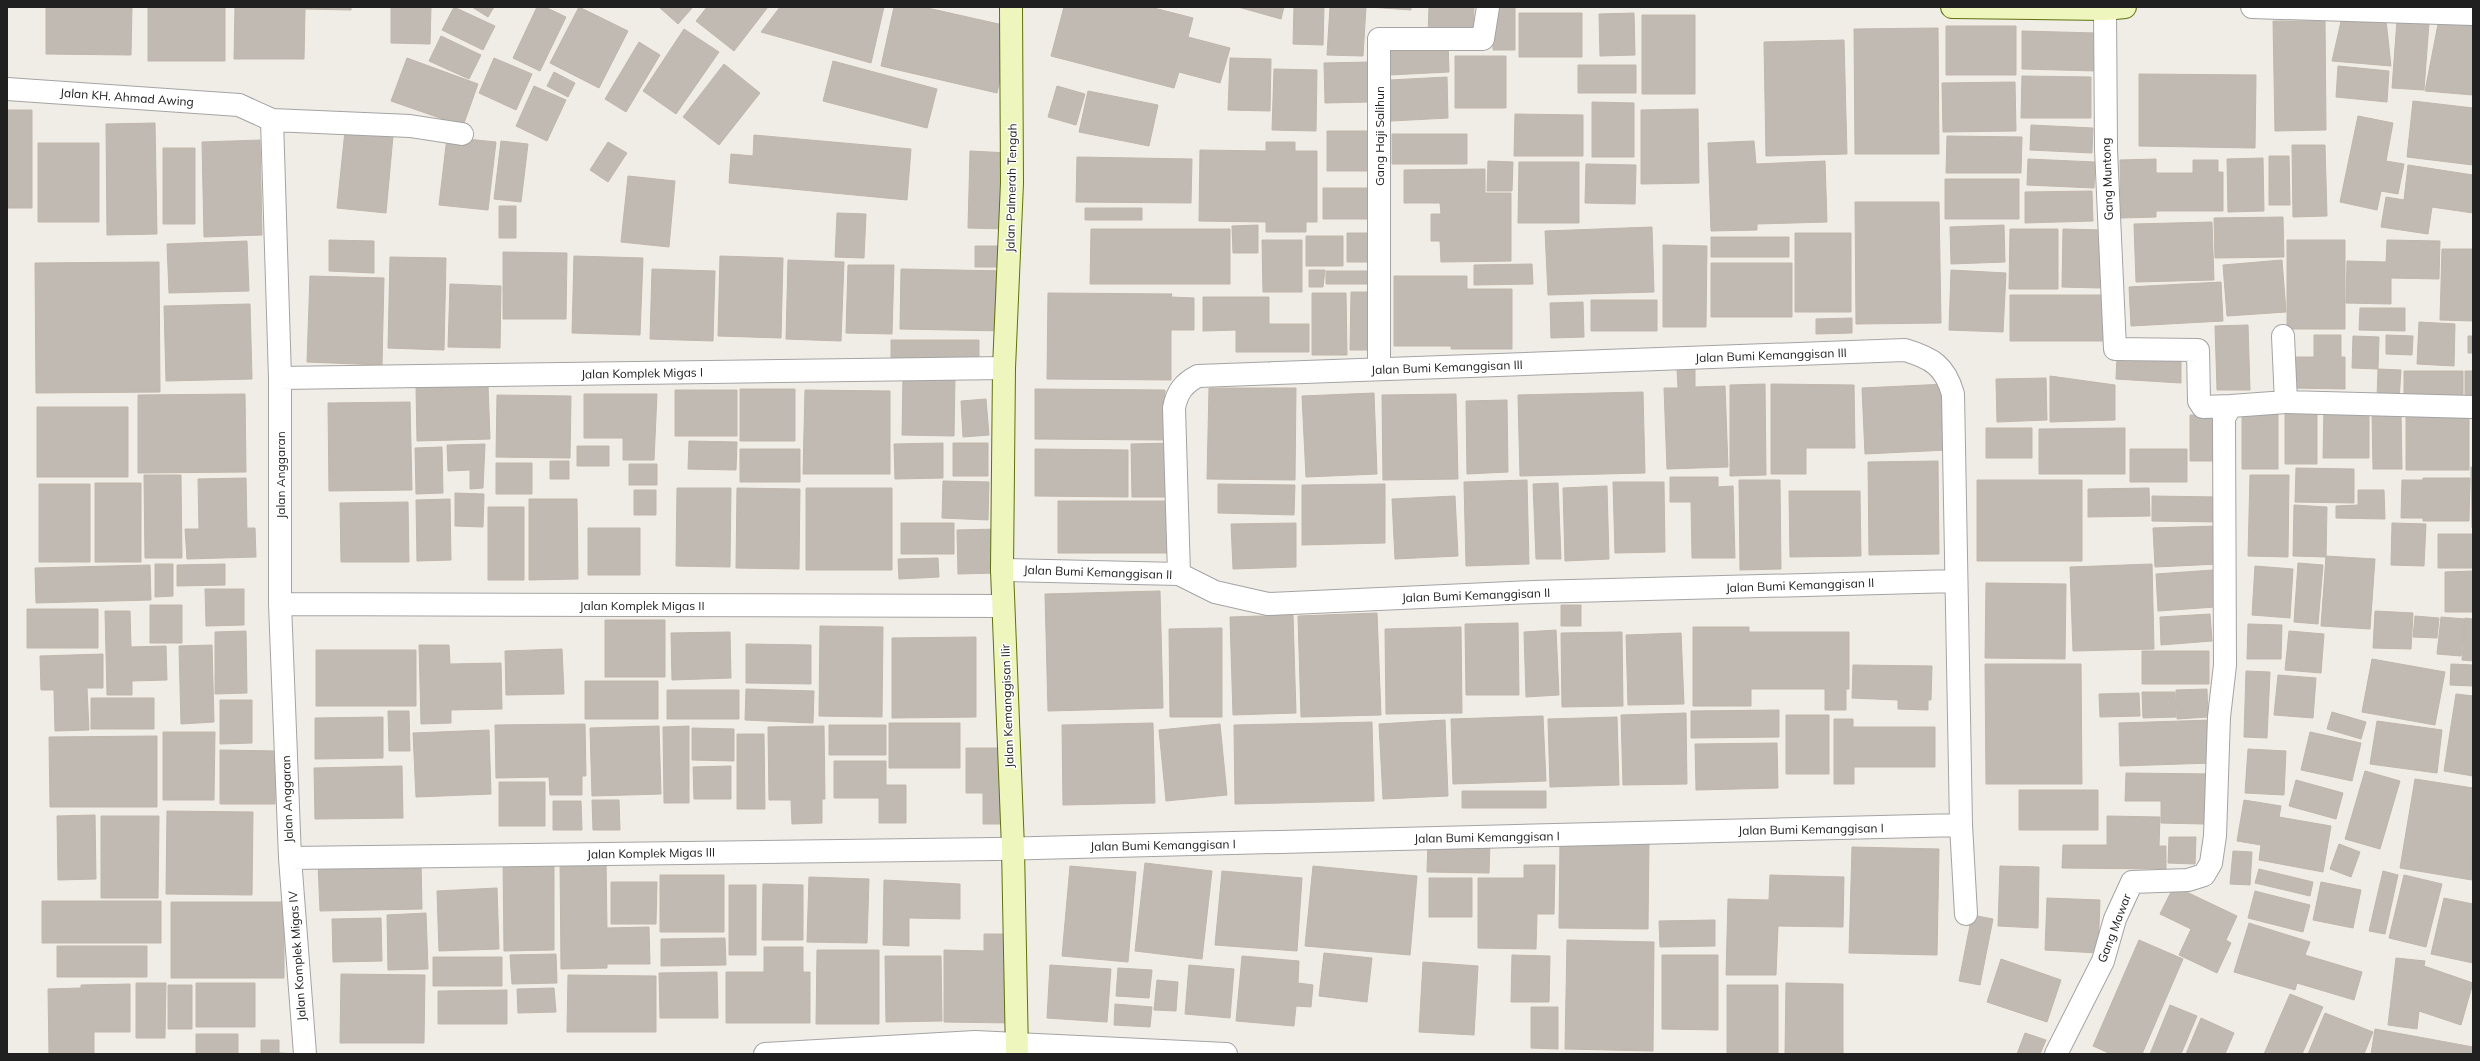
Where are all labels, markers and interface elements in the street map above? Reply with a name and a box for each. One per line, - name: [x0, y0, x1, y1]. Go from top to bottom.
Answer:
- street label: Jalan KH. Ahmad Awing: [60, 85, 194, 109]
- street label: Gang Haji Salihun: [1372, 86, 1387, 186]
- street label: Jalan Palmerah Tengah: [1002, 123, 1020, 253]
- street label: Gang Muntong: [2098, 137, 2116, 221]
- street label: Jalan Bumi Kemanggisan III: [1695, 345, 1847, 365]
- street label: Jalan Bumi Kemanggisan III: [1371, 357, 1523, 377]
- street label: Jalan Komplek Migas I: [581, 364, 703, 382]
- street label: Jalan Anggaran: [273, 431, 288, 519]
- street label: Jalan Bumi Kemanggisan II: [1023, 562, 1173, 582]
- street label: Jalan Bumi Kemanggisan II: [1725, 575, 1875, 595]
- street label: Jalan Bumi Kemanggisan II: [1401, 585, 1551, 605]
- street label: Jalan Komplek Migas II: [579, 598, 705, 613]
- street label: Jalan Kemanggisan Ilir: [997, 643, 1017, 768]
- street label: Jalan Anggaran: [278, 755, 296, 843]
- street label: Jalan Bumi Kemanggisan I: [1738, 820, 1884, 838]
- street label: Jalan Bumi Kemanggisan I: [1414, 828, 1560, 846]
- street label: Jalan Bumi Kemanggisan I: [1090, 836, 1236, 854]
- street label: Jalan Komplek Migas III: [587, 844, 715, 862]
- street label: Jalan Komplek Migas IV: [285, 890, 309, 1022]
- street label: Gang Mawar: [2094, 891, 2134, 965]

